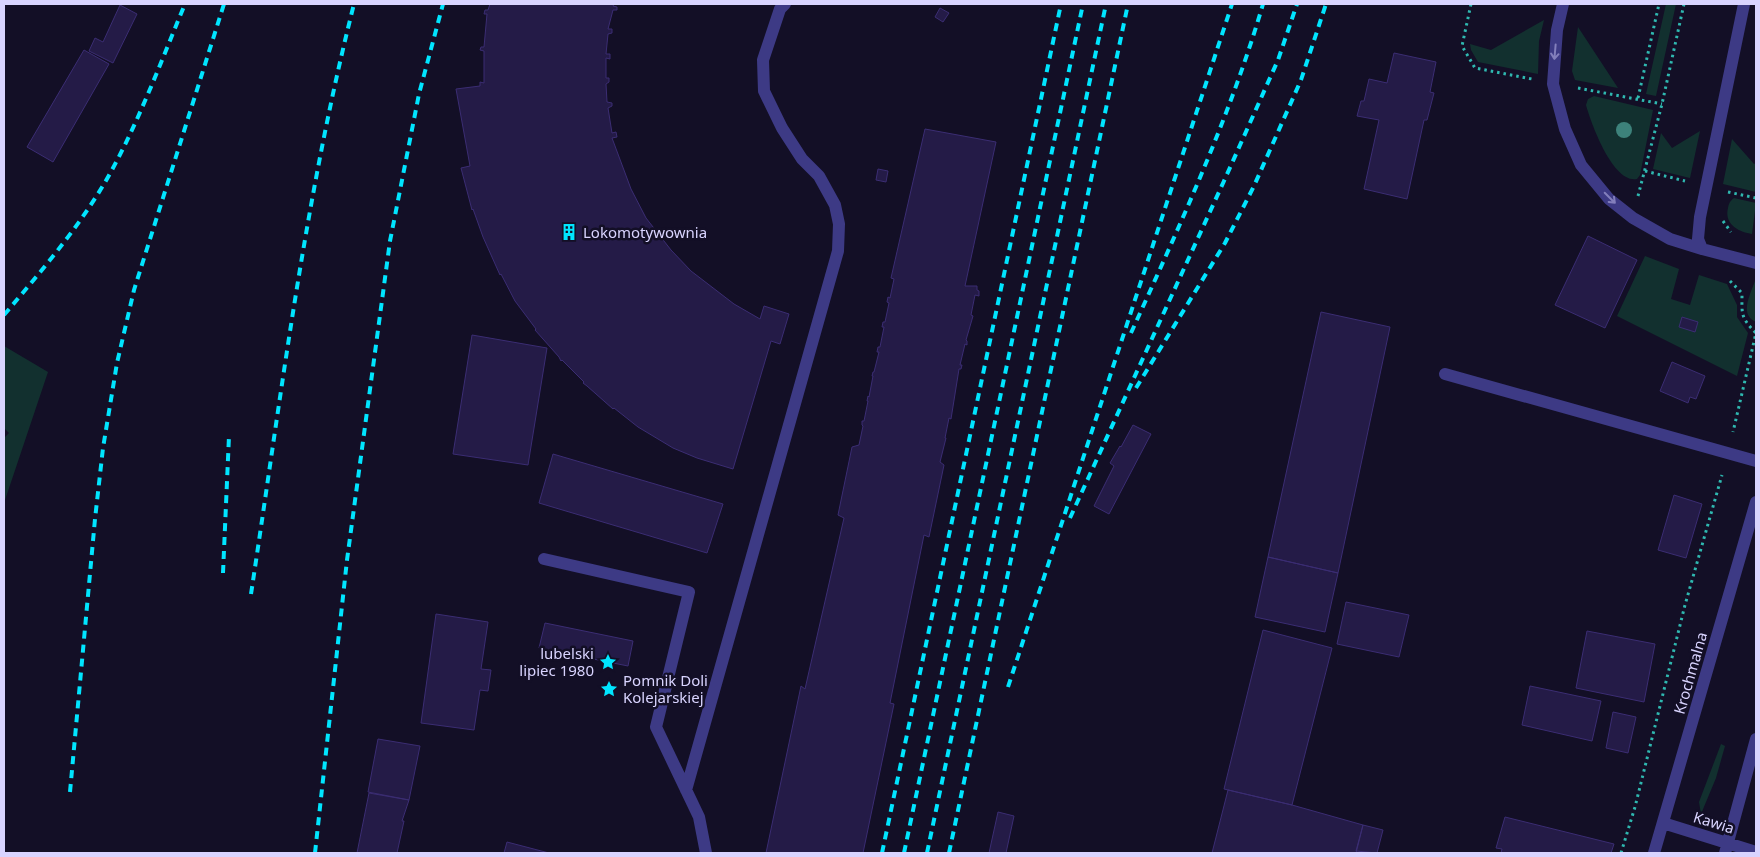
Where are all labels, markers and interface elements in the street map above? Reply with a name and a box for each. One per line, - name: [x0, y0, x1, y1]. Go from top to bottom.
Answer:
- one-way arrow: [1551, 44, 1560, 60]
- one-way arrow: [1604, 192, 1616, 204]
- building icon: Lokomotywownia: [559, 222, 579, 242]
- place label: Lokomotywownia: [583, 222, 707, 242]
- street label: Krochmalna: [1669, 630, 1711, 716]
- place label: lubelski lipiec 1980: [519, 643, 594, 680]
- place icon: lubelski lipiec 1980: [598, 652, 618, 672]
- place label: Pomnik Doli Kolejarskiej: [623, 670, 708, 707]
- place icon: Pomnik Doli Kolejarskiej: [599, 679, 619, 699]
- street label: Kawia: [1691, 806, 1737, 838]

